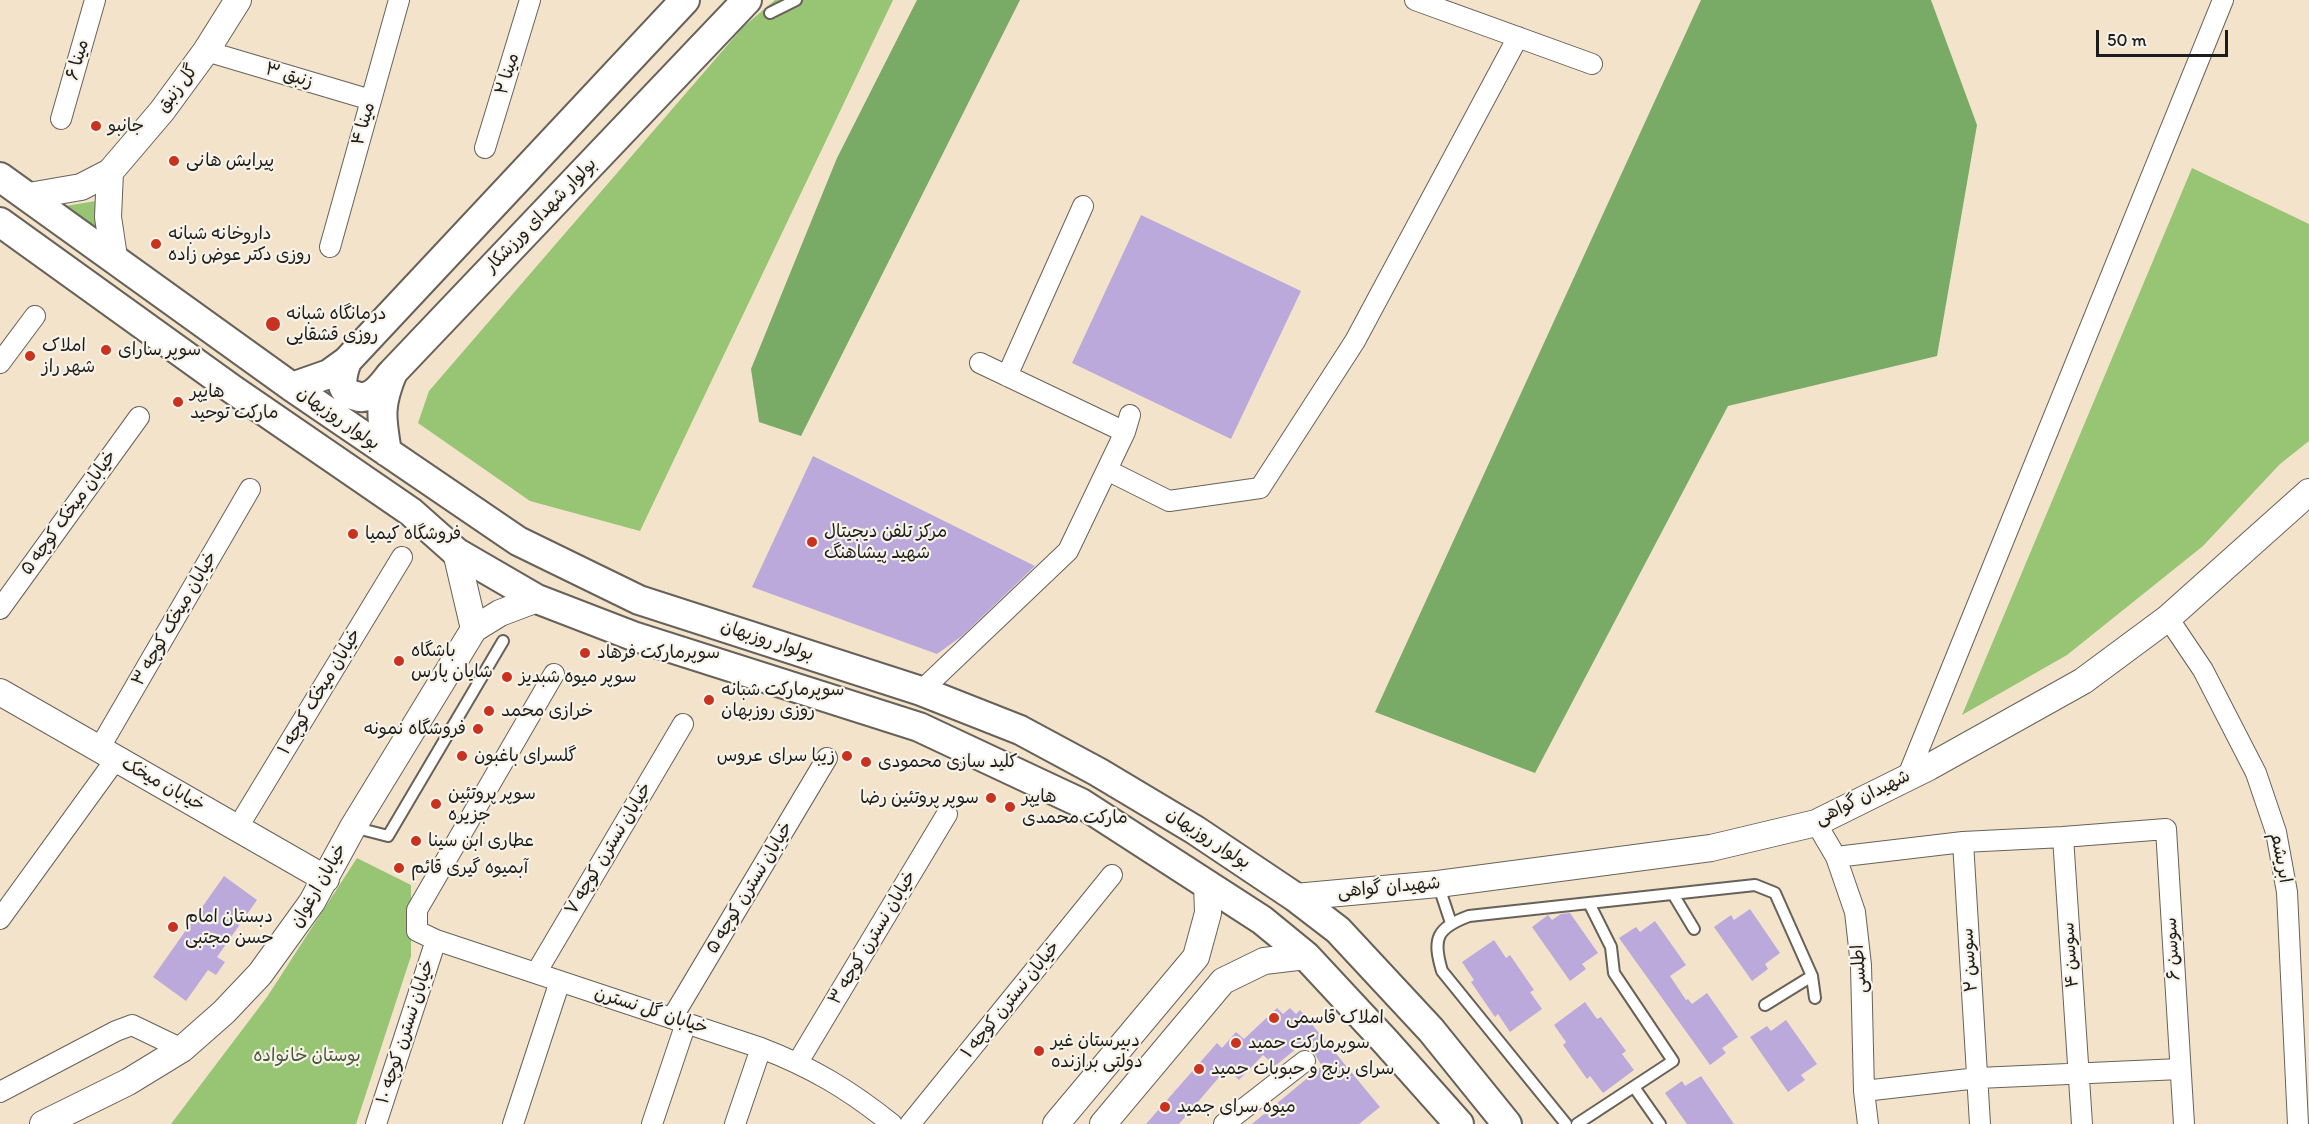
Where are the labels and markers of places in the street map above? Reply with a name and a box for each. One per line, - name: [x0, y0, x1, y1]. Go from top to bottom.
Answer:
- place label: جانبو: [108, 115, 144, 137]
- marker: جانبو: [89, 119, 103, 133]
- place label: پیرایش هانی: [186, 150, 274, 172]
- marker: پیرایش هانی: [167, 154, 181, 168]
- place label: داروخانه شبانه روزی دکتر عوض زاده: [168, 223, 311, 266]
- marker: داروخانه شبانه روزی دکتر عوض زاده: [149, 237, 163, 251]
- place label: درمانگاه شبانه روزی قشقایی: [286, 303, 387, 346]
- marker: درمانگاه شبانه روزی قشقایی: [264, 315, 282, 333]
- place label: املاک شهر راز: [42, 335, 95, 378]
- place label: سوپر سارای: [118, 339, 201, 361]
- marker: سوپر سارای: [99, 343, 113, 357]
- marker: املاک شهر راز: [23, 349, 37, 363]
- place label: هایپر مارکت توحید: [190, 381, 279, 424]
- marker: هایپر مارکت توحید: [171, 395, 185, 409]
- place label: مرکز تلفن دیجیتال شهید پیشاهنگ: [824, 521, 947, 564]
- place label: فروشگاه کیمیا: [365, 523, 461, 545]
- marker: فروشگاه کیمیا: [346, 527, 360, 541]
- marker: مرکز تلفن دیجیتال شهید پیشاهنگ: [805, 535, 819, 549]
- place label: باشگاه شایان پارس: [411, 640, 493, 682]
- place label: سوپرمارکت فرهاد: [597, 642, 720, 664]
- marker: سوپرمارکت فرهاد: [578, 646, 592, 660]
- marker: باشگاه شایان پارس: [392, 654, 406, 668]
- place label: سوپر میوه شبدیز: [519, 666, 637, 688]
- marker: سوپر میوه شبدیز: [500, 670, 514, 684]
- place label: سوپرمارکت شبانه روزی روزبهان: [721, 679, 844, 722]
- marker: سوپرمارکت شبانه روزی روزبهان: [702, 693, 716, 707]
- place label: خرازی محمد: [501, 700, 593, 722]
- marker: خرازی محمد: [482, 704, 496, 718]
- place label: فروشگاه نمونه: [364, 718, 466, 740]
- marker: فروشگاه نمونه: [471, 722, 485, 736]
- place label: گلسرای باغبون: [474, 745, 577, 767]
- place label: زیبا سرای عروس: [717, 745, 835, 767]
- marker: گلسرای باغبون: [455, 749, 469, 763]
- marker: زیبا سرای عروس: [840, 749, 854, 763]
- place label: کلید سازی محمودی: [878, 751, 1017, 773]
- marker: کلید سازی محمودی: [859, 755, 873, 769]
- place label: سوپر پروتئین جزیره: [448, 783, 536, 826]
- place label: هایپر مارکت محمدی: [1022, 786, 1128, 828]
- place label: سوپر پروتئین رضا: [860, 787, 979, 809]
- marker: سوپر پروتئین رضا: [984, 791, 998, 805]
- marker: سوپر پروتئین جزیره: [429, 797, 443, 811]
- marker: هایپر مارکت محمدی: [1003, 800, 1017, 814]
- place label: عطاری ابن سینا: [428, 830, 534, 852]
- marker: عطاری ابن سینا: [409, 834, 423, 848]
- place label: آبمیوه گیری قائم: [411, 857, 528, 879]
- marker: آبمیوه گیری قائم: [392, 861, 406, 875]
- place label: دبستان امام حسن مجتبی: [185, 906, 274, 948]
- marker: دبستان امام حسن مجتبی: [166, 920, 180, 934]
- place label: املاک قاسمی: [1286, 1007, 1384, 1029]
- marker: املاک قاسمی: [1267, 1011, 1281, 1025]
- place label: دبیرستان غیر دولتی برازنده: [1051, 1030, 1143, 1072]
- place label: سوپرمارکت حمید: [1248, 1032, 1370, 1054]
- marker: سوپرمارکت حمید: [1229, 1036, 1243, 1050]
- marker: دبیرستان غیر دولتی برازنده: [1032, 1044, 1046, 1058]
- place label: سرای برنج و حبوبات حمید: [1211, 1058, 1394, 1080]
- marker: سرای برنج و حبوبات حمید: [1192, 1062, 1206, 1076]
- place label: میوه سرای جمید: [1177, 1096, 1296, 1118]
- marker: میوه سرای جمید: [1158, 1100, 1172, 1114]

